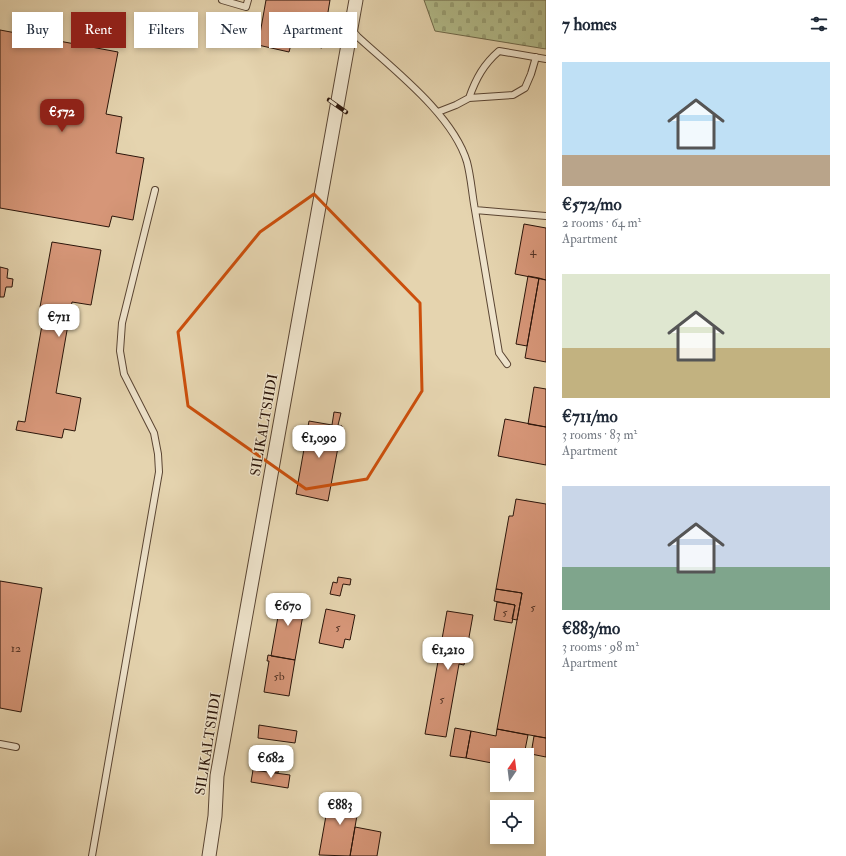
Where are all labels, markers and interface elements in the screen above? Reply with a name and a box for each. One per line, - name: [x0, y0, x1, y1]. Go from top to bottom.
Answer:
- chip: Buy: [12, 12, 63, 48]
- chip: Rent: [71, 12, 126, 48]
- chip: Filters: [134, 12, 198, 48]
- chip: New: [206, 12, 261, 48]
- chip: Apartment: [269, 12, 357, 48]
- icon: filters: [808, 13, 830, 35]
- text: 7 homes: [562, 14, 617, 35]
- icon: home: [660, 88, 732, 160]
- pin: €572: [38, 99, 86, 133]
- text: €572: [49, 104, 75, 120]
- text: €572/mo: [562, 194, 622, 215]
- text: 2 rooms · 64 m²: [562, 215, 641, 231]
- text: Apartment: [562, 231, 618, 247]
- house number: 4: [530, 244, 537, 259]
- icon: home: [660, 300, 732, 372]
- pin: €711: [35, 304, 83, 338]
- text: €711: [48, 309, 70, 325]
- street label: SILIKALTSIIDI: [247, 372, 281, 477]
- text: €711/mo: [562, 406, 618, 427]
- pin: €1,090: [286, 425, 352, 459]
- text: 3 rooms · 83 m²: [562, 427, 637, 443]
- text: €1,090: [301, 430, 337, 446]
- text: Apartment: [562, 443, 618, 459]
- icon: home: [660, 512, 732, 584]
- pin: €670: [264, 593, 312, 627]
- text: €670: [275, 598, 301, 614]
- house number: 5: [530, 600, 536, 615]
- house number: 5: [502, 605, 508, 620]
- text: €883/mo: [562, 618, 620, 639]
- house number: 5: [335, 620, 341, 635]
- pin: €1,210: [415, 637, 481, 671]
- text: 3 rooms · 98 m²: [562, 639, 639, 655]
- house number: 12: [11, 641, 21, 656]
- text: €1,210: [431, 642, 465, 658]
- text: Apartment: [562, 655, 618, 671]
- house number: 5b: [273, 669, 285, 684]
- street label: SILIKALTSIIDI: [192, 691, 225, 796]
- house number: 5: [439, 692, 445, 707]
- pin: €682: [247, 745, 295, 779]
- north arrow: [490, 748, 534, 792]
- map controls: [490, 748, 534, 844]
- text: €682: [258, 750, 284, 766]
- pin: €883: [316, 792, 364, 826]
- text: €883: [328, 797, 352, 813]
- button: locate: [490, 800, 534, 844]

